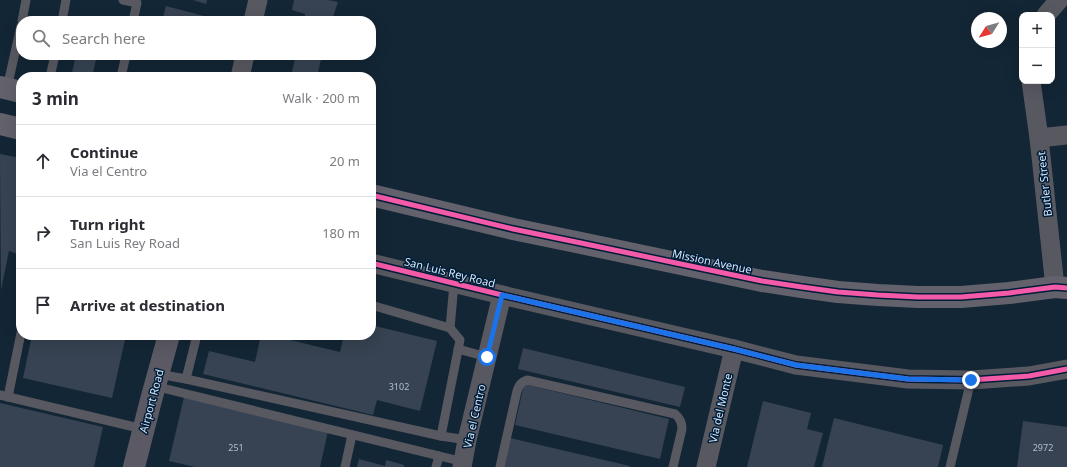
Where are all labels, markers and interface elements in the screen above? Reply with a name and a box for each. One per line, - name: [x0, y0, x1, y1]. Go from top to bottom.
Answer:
- north arrow: [971, 12, 1007, 48]
- map controls: [1019, 12, 1055, 84]
- button: +: [1019, 12, 1055, 48]
- search box: [16, 16, 376, 60]
- icon: search: [30, 27, 52, 49]
- text: Search here: [62, 28, 145, 48]
- button: −: [1019, 48, 1055, 84]
- text: 3 min: [32, 87, 79, 110]
- text: Walk · 200 m: [282, 89, 360, 107]
- text: Continue: [70, 142, 138, 162]
- icon: ahead: [32, 150, 54, 172]
- street label: Butler Street: [1033, 151, 1055, 217]
- text: 20 m: [330, 152, 360, 170]
- text: Via el Centro: [70, 162, 147, 180]
- text: Turn right: [70, 214, 145, 234]
- icon: right: [32, 222, 54, 244]
- text: 180 m: [322, 224, 360, 242]
- text: San Luis Rey Road: [70, 234, 180, 252]
- street label: Mission Avenue: [671, 245, 753, 277]
- street label: San Luis Rey Road: [403, 253, 497, 291]
- icon: arrive: [32, 294, 54, 316]
- text: Arrive at destination: [70, 295, 225, 315]
- route start: [478, 348, 496, 366]
- street label: Airport Road: [135, 367, 167, 435]
- route end: [962, 371, 980, 389]
- street label: Via del Monte: [705, 372, 735, 444]
- house number: 3102: [389, 380, 409, 393]
- street label: Via el Centro: [459, 382, 489, 449]
- house number: 251: [228, 441, 244, 454]
- house number: 2972: [1033, 441, 1053, 454]

